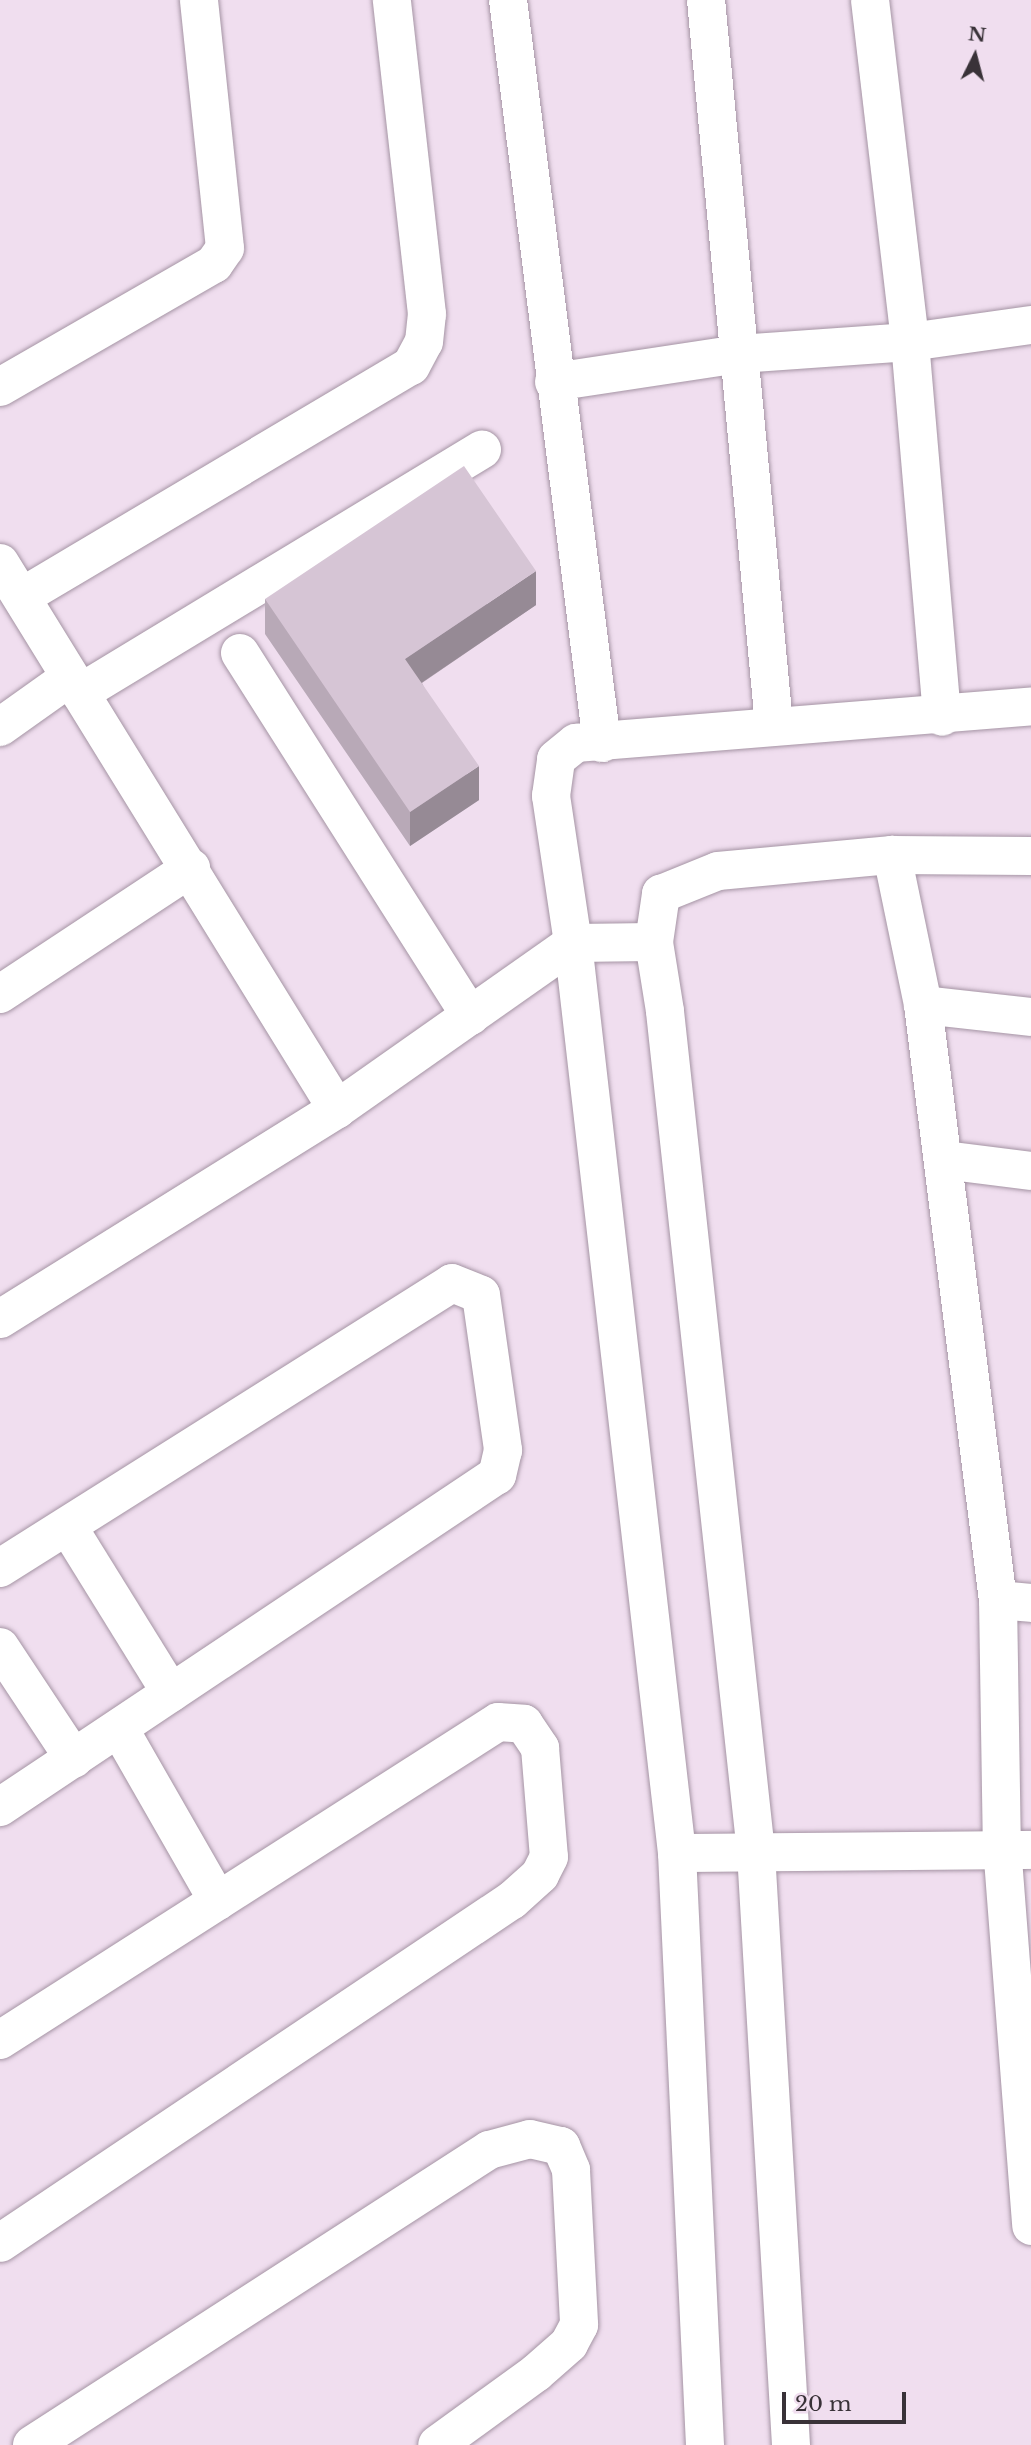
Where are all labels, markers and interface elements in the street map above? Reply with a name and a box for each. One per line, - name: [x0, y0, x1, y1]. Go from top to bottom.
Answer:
- north arrow: [940, 21, 1010, 91]
- text: N: [967, 22, 987, 47]
- scale bar: [786, 2378, 910, 2422]
- text: 20 m: [795, 2391, 852, 2417]

